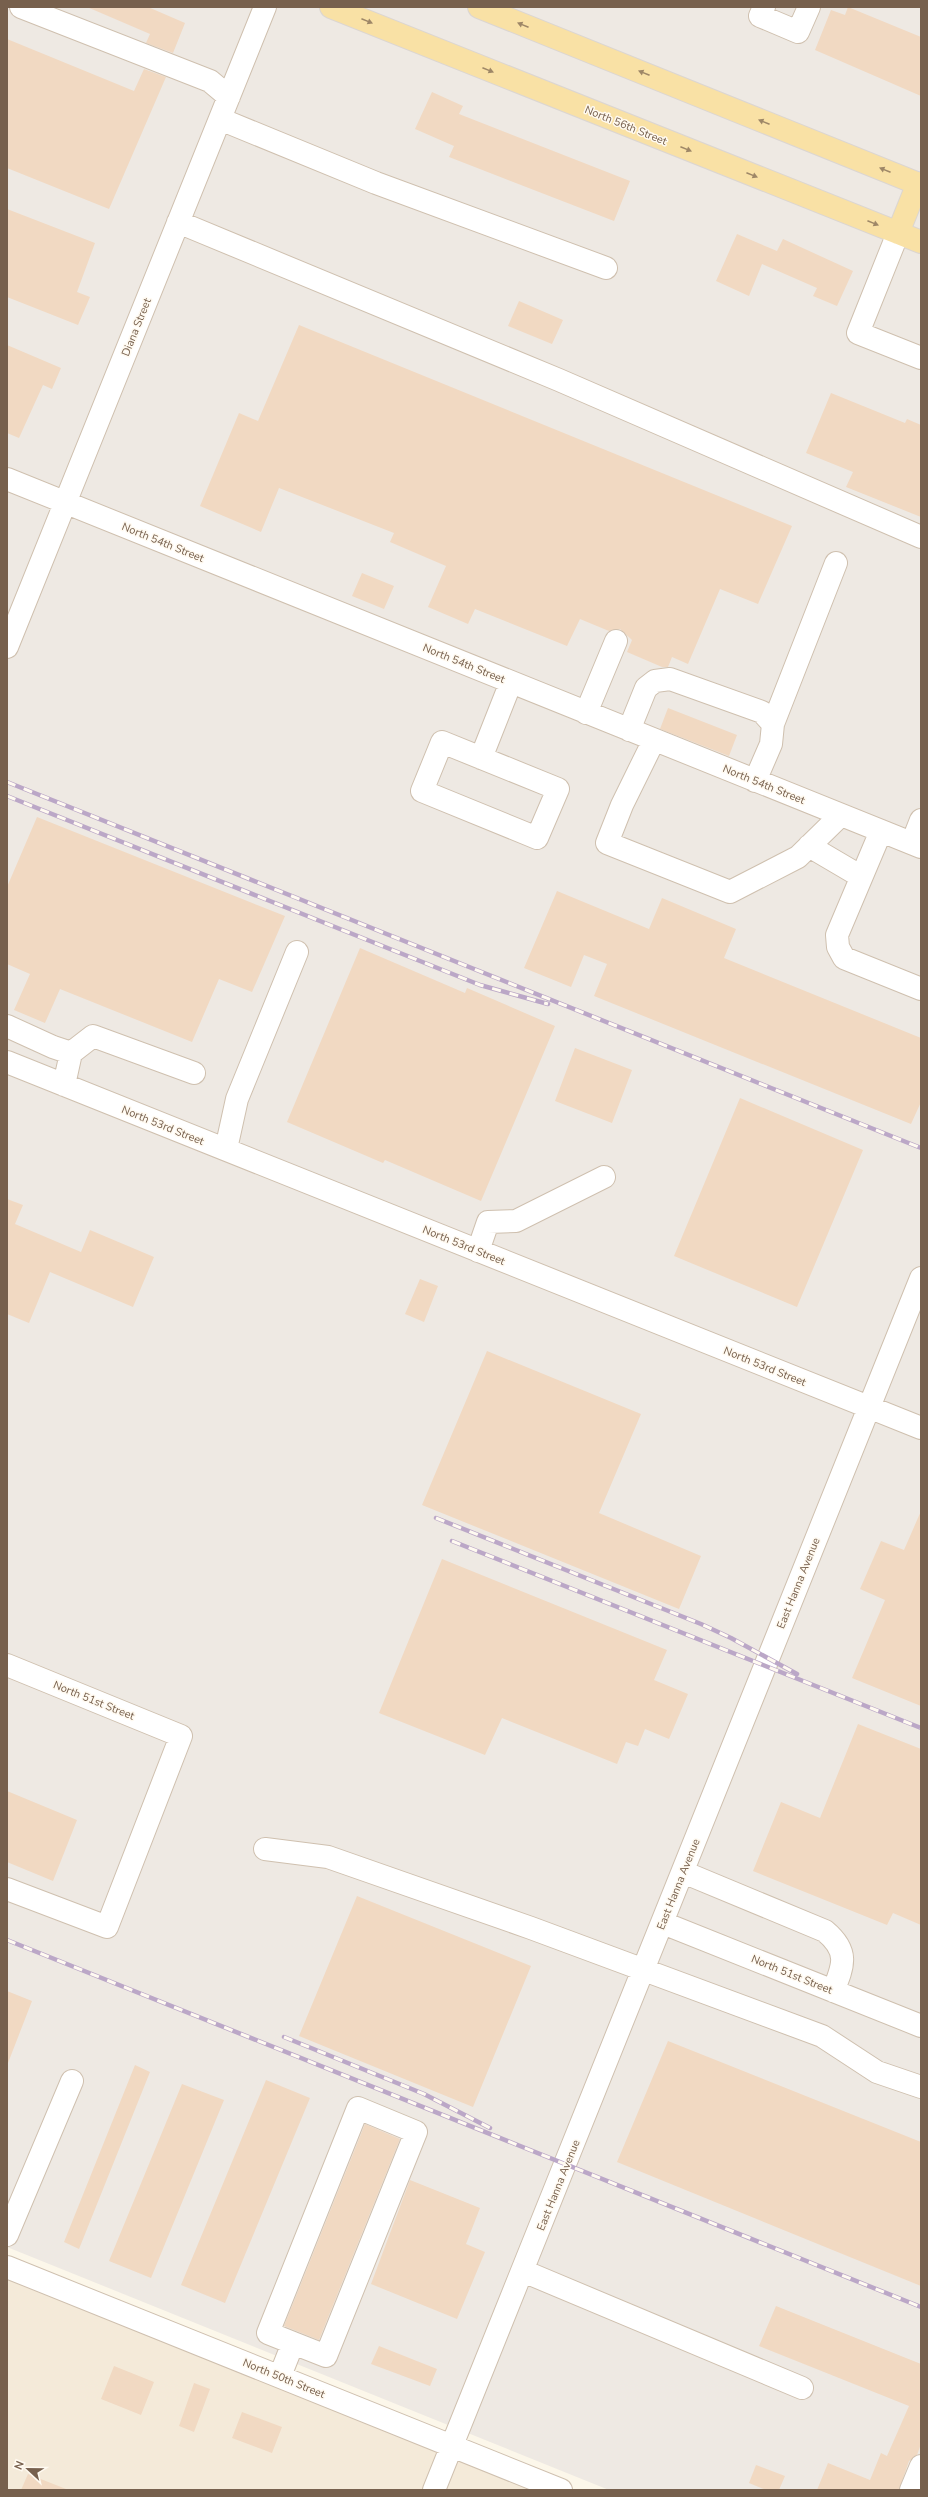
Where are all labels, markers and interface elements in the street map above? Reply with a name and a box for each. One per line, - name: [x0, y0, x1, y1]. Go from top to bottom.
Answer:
- one-way arrow: [361, 19, 373, 25]
- one-way arrow: [516, 21, 528, 27]
- one-way arrow: [482, 67, 494, 73]
- one-way arrow: [638, 70, 649, 76]
- street label: North 56th Street: [582, 102, 669, 149]
- one-way arrow: [758, 118, 770, 124]
- one-way arrow: [681, 146, 693, 152]
- one-way arrow: [879, 167, 890, 173]
- one-way arrow: [747, 172, 758, 178]
- one-way arrow: [868, 221, 880, 227]
- street label: Diana Street: [118, 296, 155, 358]
- street label: North 54th Street: [119, 519, 206, 566]
- street label: North 54th Street: [420, 640, 507, 687]
- street label: North 54th Street: [720, 761, 807, 808]
- street label: North 53rd Street: [119, 1102, 206, 1149]
- street label: North 53rd Street: [420, 1222, 507, 1269]
- street label: North 53rd Street: [721, 1343, 808, 1390]
- street label: East Hanna Avenue: [773, 1535, 824, 1631]
- street label: North 51st Street: [51, 1677, 137, 1724]
- street label: East Hanna Avenue: [653, 1836, 704, 1932]
- street label: North 51st Street: [749, 1951, 835, 1998]
- street label: East Hanna Avenue: [533, 2137, 584, 2233]
- street label: North 50th Street: [240, 2355, 327, 2402]
- north arrow: [8, 2449, 48, 2489]
- text: N: [11, 2459, 28, 2472]

